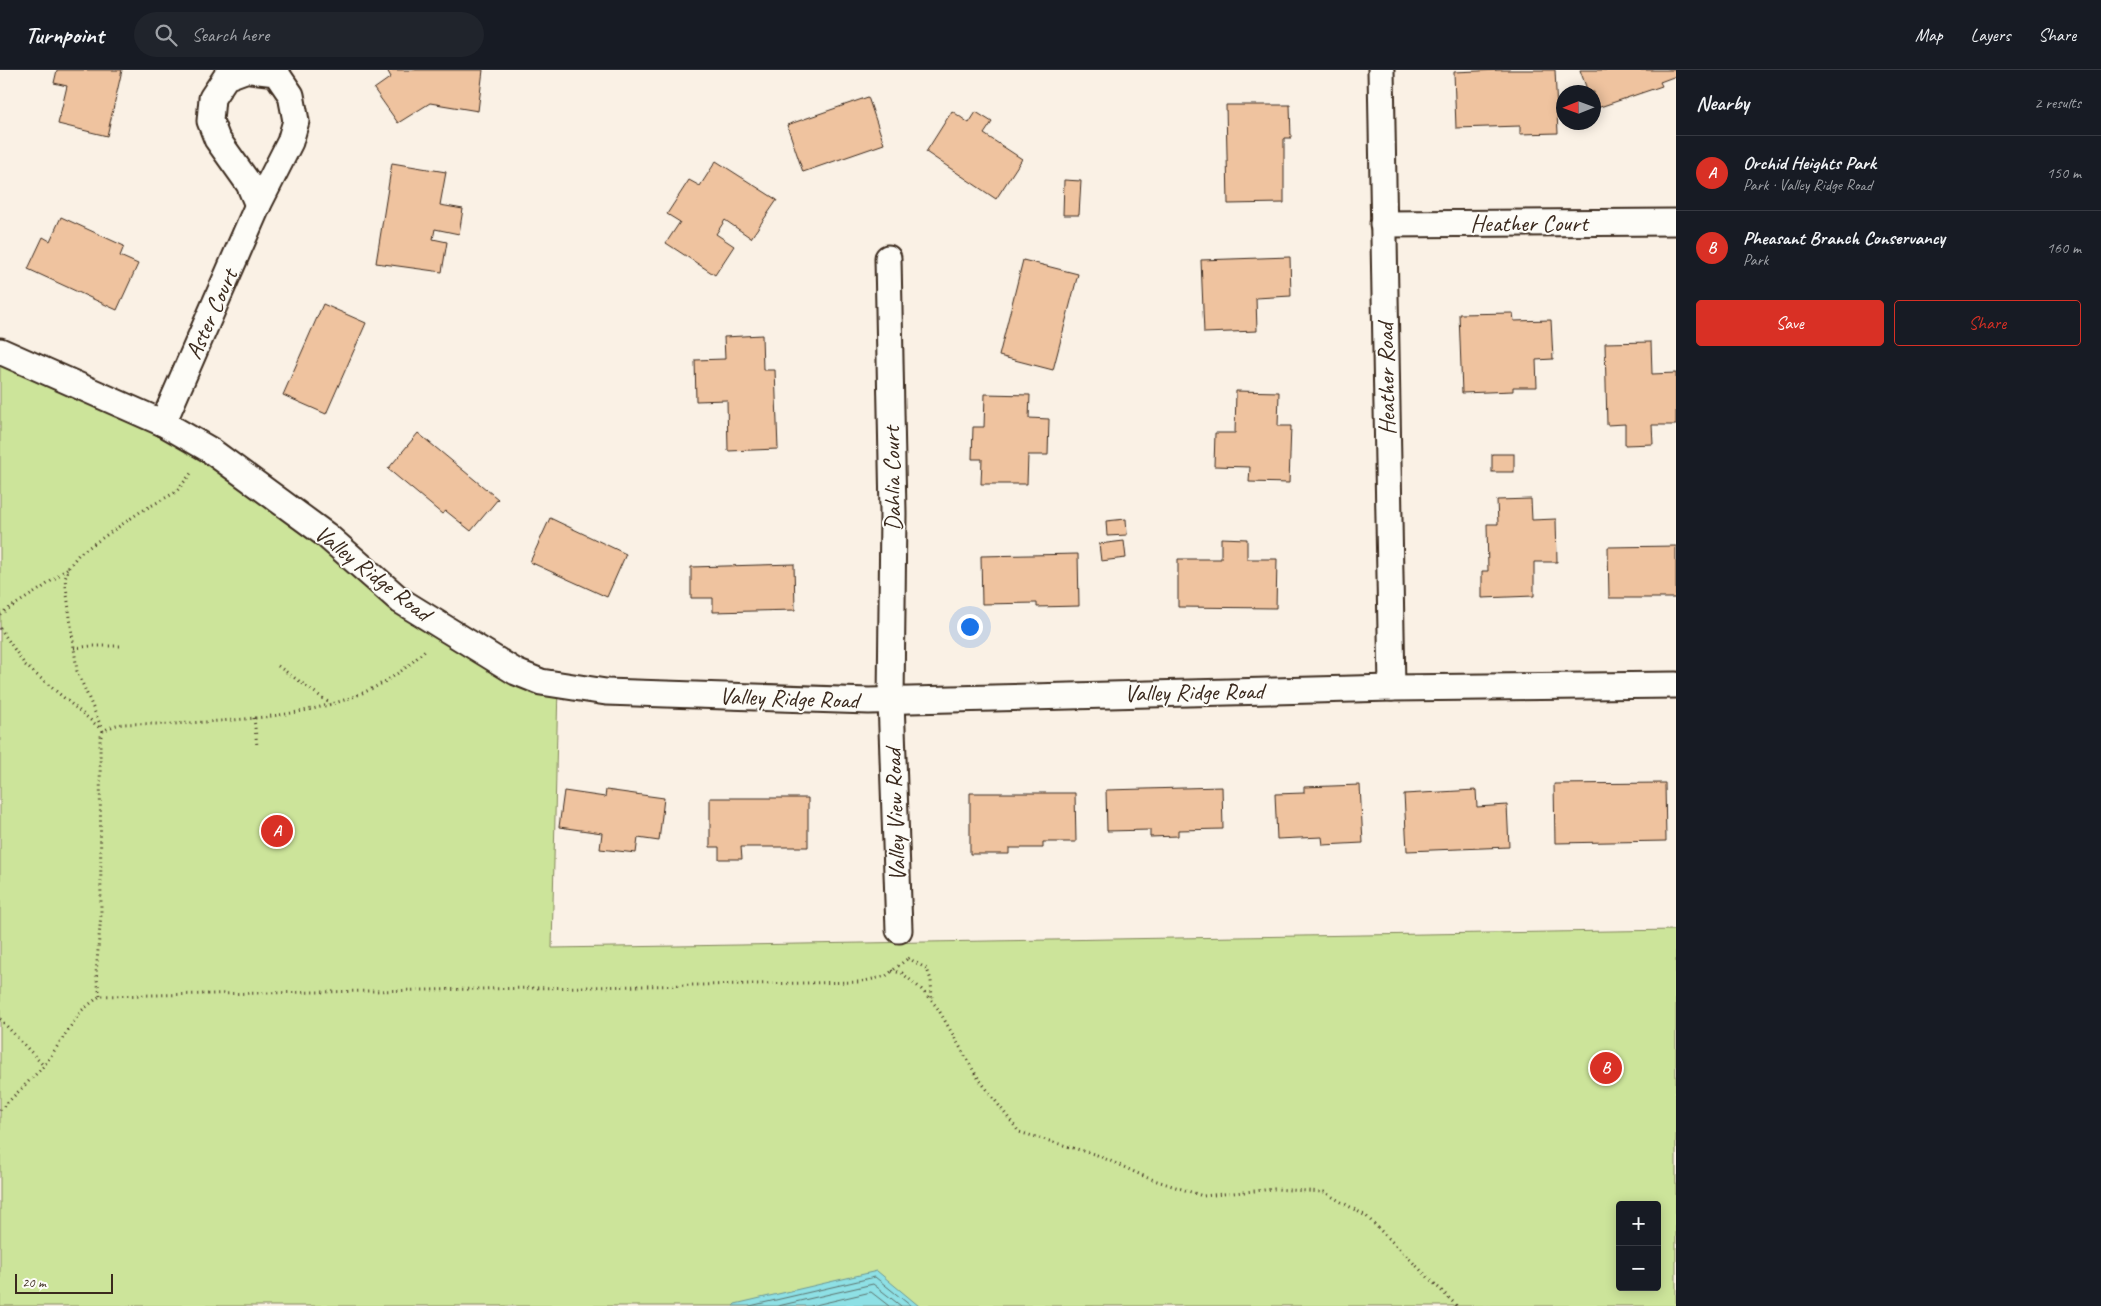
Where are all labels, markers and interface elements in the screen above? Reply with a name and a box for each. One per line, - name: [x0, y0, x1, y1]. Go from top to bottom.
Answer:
- search box: [134, 12, 484, 57]
- text: Turnpoint: [25, 20, 104, 50]
- icon: search: [152, 21, 180, 49]
- text: Search here: [192, 23, 269, 47]
- text: Map: [1915, 24, 1943, 46]
- text: Layers: [1971, 24, 2010, 46]
- text: Share: [2038, 24, 2076, 46]
- north arrow: [1556, 85, 1601, 130]
- text: Nearby: [1696, 90, 1749, 116]
- text: 2 results: [2034, 93, 2081, 113]
- text: Orchid Heights Park: [1743, 151, 1876, 175]
- text: A: [1708, 163, 1716, 183]
- text: 150 m: [2047, 163, 2081, 183]
- text: Park · Valley Ridge Road: [1743, 175, 1872, 195]
- street label: Heather Court: [1470, 208, 1590, 238]
- text: Pheasant Branch Conservancy: [1743, 226, 1945, 250]
- text: B: [1708, 238, 1716, 258]
- text: 160 m: [2047, 238, 2081, 258]
- text: Park: [1743, 250, 1768, 270]
- street label: Aster Court: [178, 262, 245, 364]
- button: Save: [1696, 300, 1884, 346]
- button: Share: [1894, 300, 2081, 346]
- street label: Heather Road: [1370, 319, 1402, 435]
- street label: Dahlia Court: [876, 424, 908, 532]
- street label: Valley Ridge Road: [309, 518, 440, 630]
- your location: [957, 614, 983, 640]
- street label: Valley Ridge Road: [1124, 676, 1268, 708]
- street label: Valley Ridge Road: [719, 681, 863, 716]
- street label: Valley View Road: [878, 745, 912, 882]
- pin: A: [261, 812, 293, 850]
- pin: B: [1590, 1049, 1622, 1087]
- map controls: [1616, 1201, 1661, 1291]
- button: +: [1616, 1201, 1661, 1246]
- button: −: [1616, 1246, 1661, 1291]
- scale bar: [15, 1271, 112, 1294]
- text: 20 m: [22, 1274, 46, 1291]

